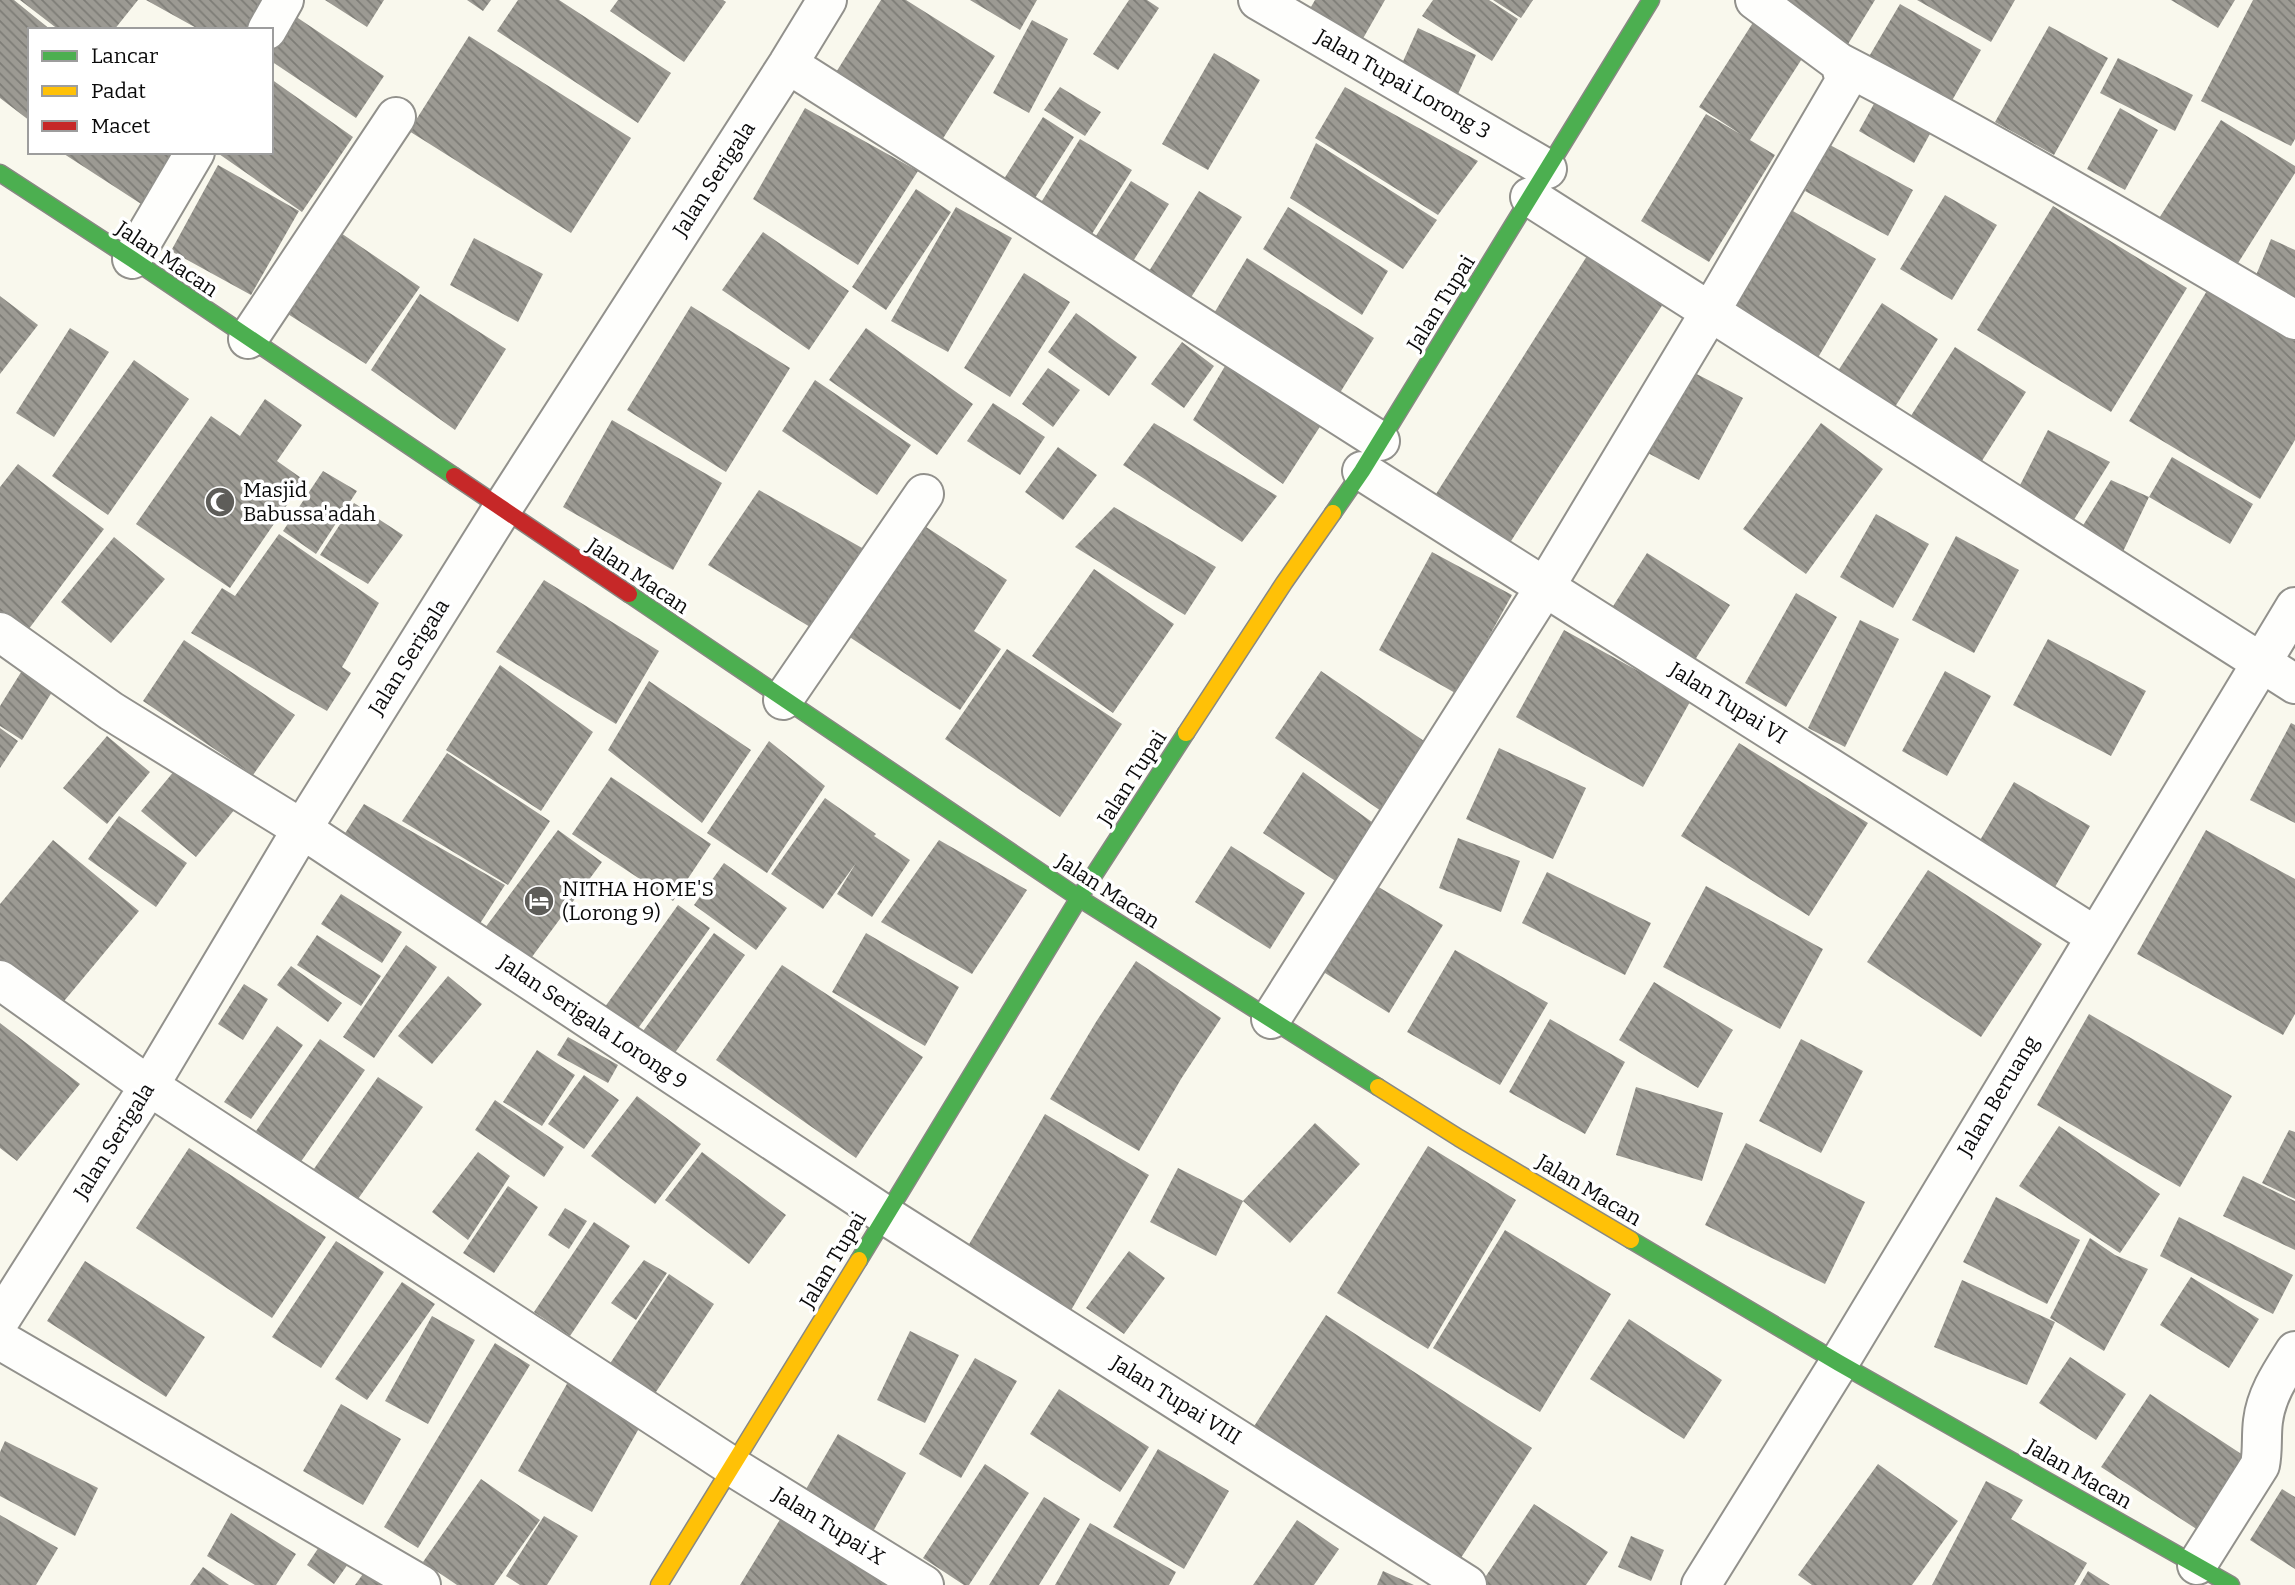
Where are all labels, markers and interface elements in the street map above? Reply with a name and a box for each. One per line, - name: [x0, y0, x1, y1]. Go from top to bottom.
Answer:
- street label: Jalan Tupai Lorong 3: [1310, 23, 1495, 145]
- legend: [28, 28, 273, 154]
- text: Lancar: [91, 43, 158, 69]
- text: Padat: [91, 78, 146, 104]
- text: Macet: [91, 113, 151, 139]
- street label: Jalan Serigala: [667, 116, 761, 242]
- street label: Jalan Macan: [110, 215, 223, 303]
- street label: Jalan Tupai: [1401, 250, 1481, 356]
- place label: Masjid Babussa'adah: [243, 477, 376, 527]
- mosque icon: Masjid Babussa'adah: [203, 485, 237, 519]
- street label: Jalan Macan: [581, 532, 694, 620]
- street label: Jalan Serigala: [362, 594, 455, 721]
- street label: Jalan Tupai VI: [1664, 656, 1791, 749]
- street label: Jalan Tupai: [1091, 726, 1172, 831]
- street label: Jalan Macan: [1051, 847, 1164, 934]
- place label: NITHA HOME'S (Lorong 9): [562, 876, 714, 926]
- hotel icon: NITHA HOME'S (Lorong 9): [522, 884, 556, 918]
- street label: Jalan Serigala Lorong 9: [493, 949, 692, 1095]
- street label: Jalan Beruang: [1951, 1031, 2044, 1162]
- street label: Jalan Serigala: [67, 1078, 160, 1205]
- street label: Jalan Macan: [1531, 1148, 1646, 1231]
- street label: Jalan Tupai: [794, 1207, 872, 1314]
- street label: Jalan Tupai VIII: [1105, 1349, 1246, 1450]
- street label: Jalan Macan: [2021, 1433, 2136, 1515]
- street label: Jalan Tupai X: [768, 1481, 890, 1571]

